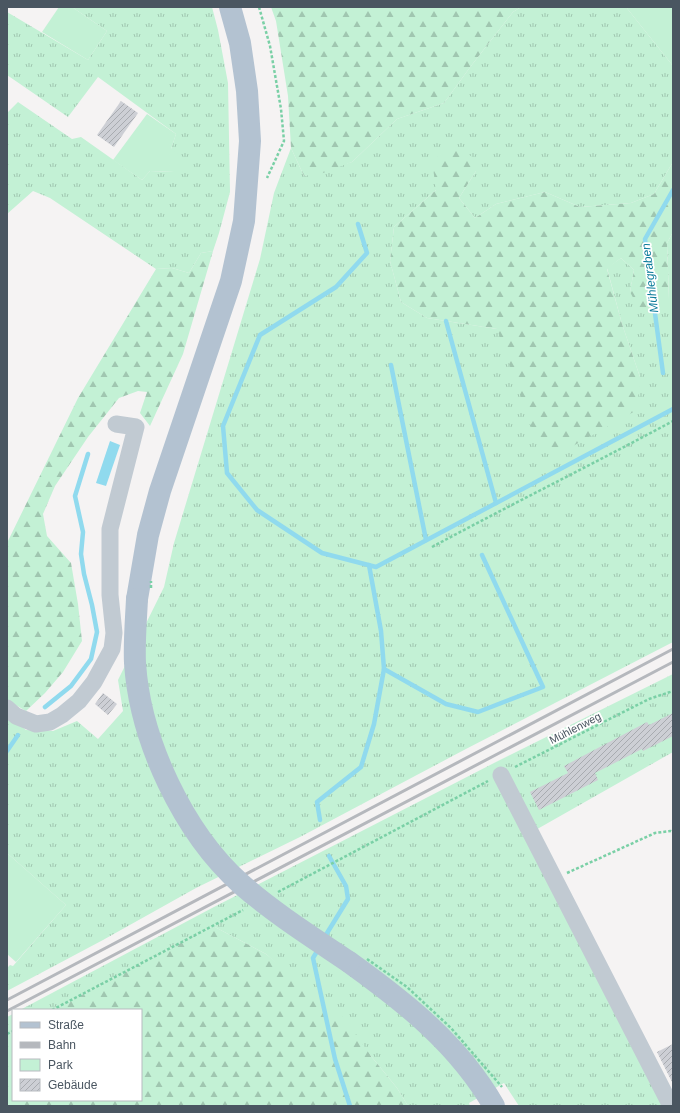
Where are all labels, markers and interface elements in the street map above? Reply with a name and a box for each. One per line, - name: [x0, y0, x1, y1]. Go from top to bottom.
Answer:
- water label: Mühlegraben: [639, 242, 661, 314]
- street label: Mühlenweg: [547, 710, 603, 746]
- legend: [12, 1009, 142, 1101]
- text: Straße: [48, 1018, 84, 1032]
- text: Bahn: [48, 1038, 76, 1052]
- text: Park: [48, 1058, 74, 1072]
- text: Gebäude: [48, 1078, 98, 1092]

